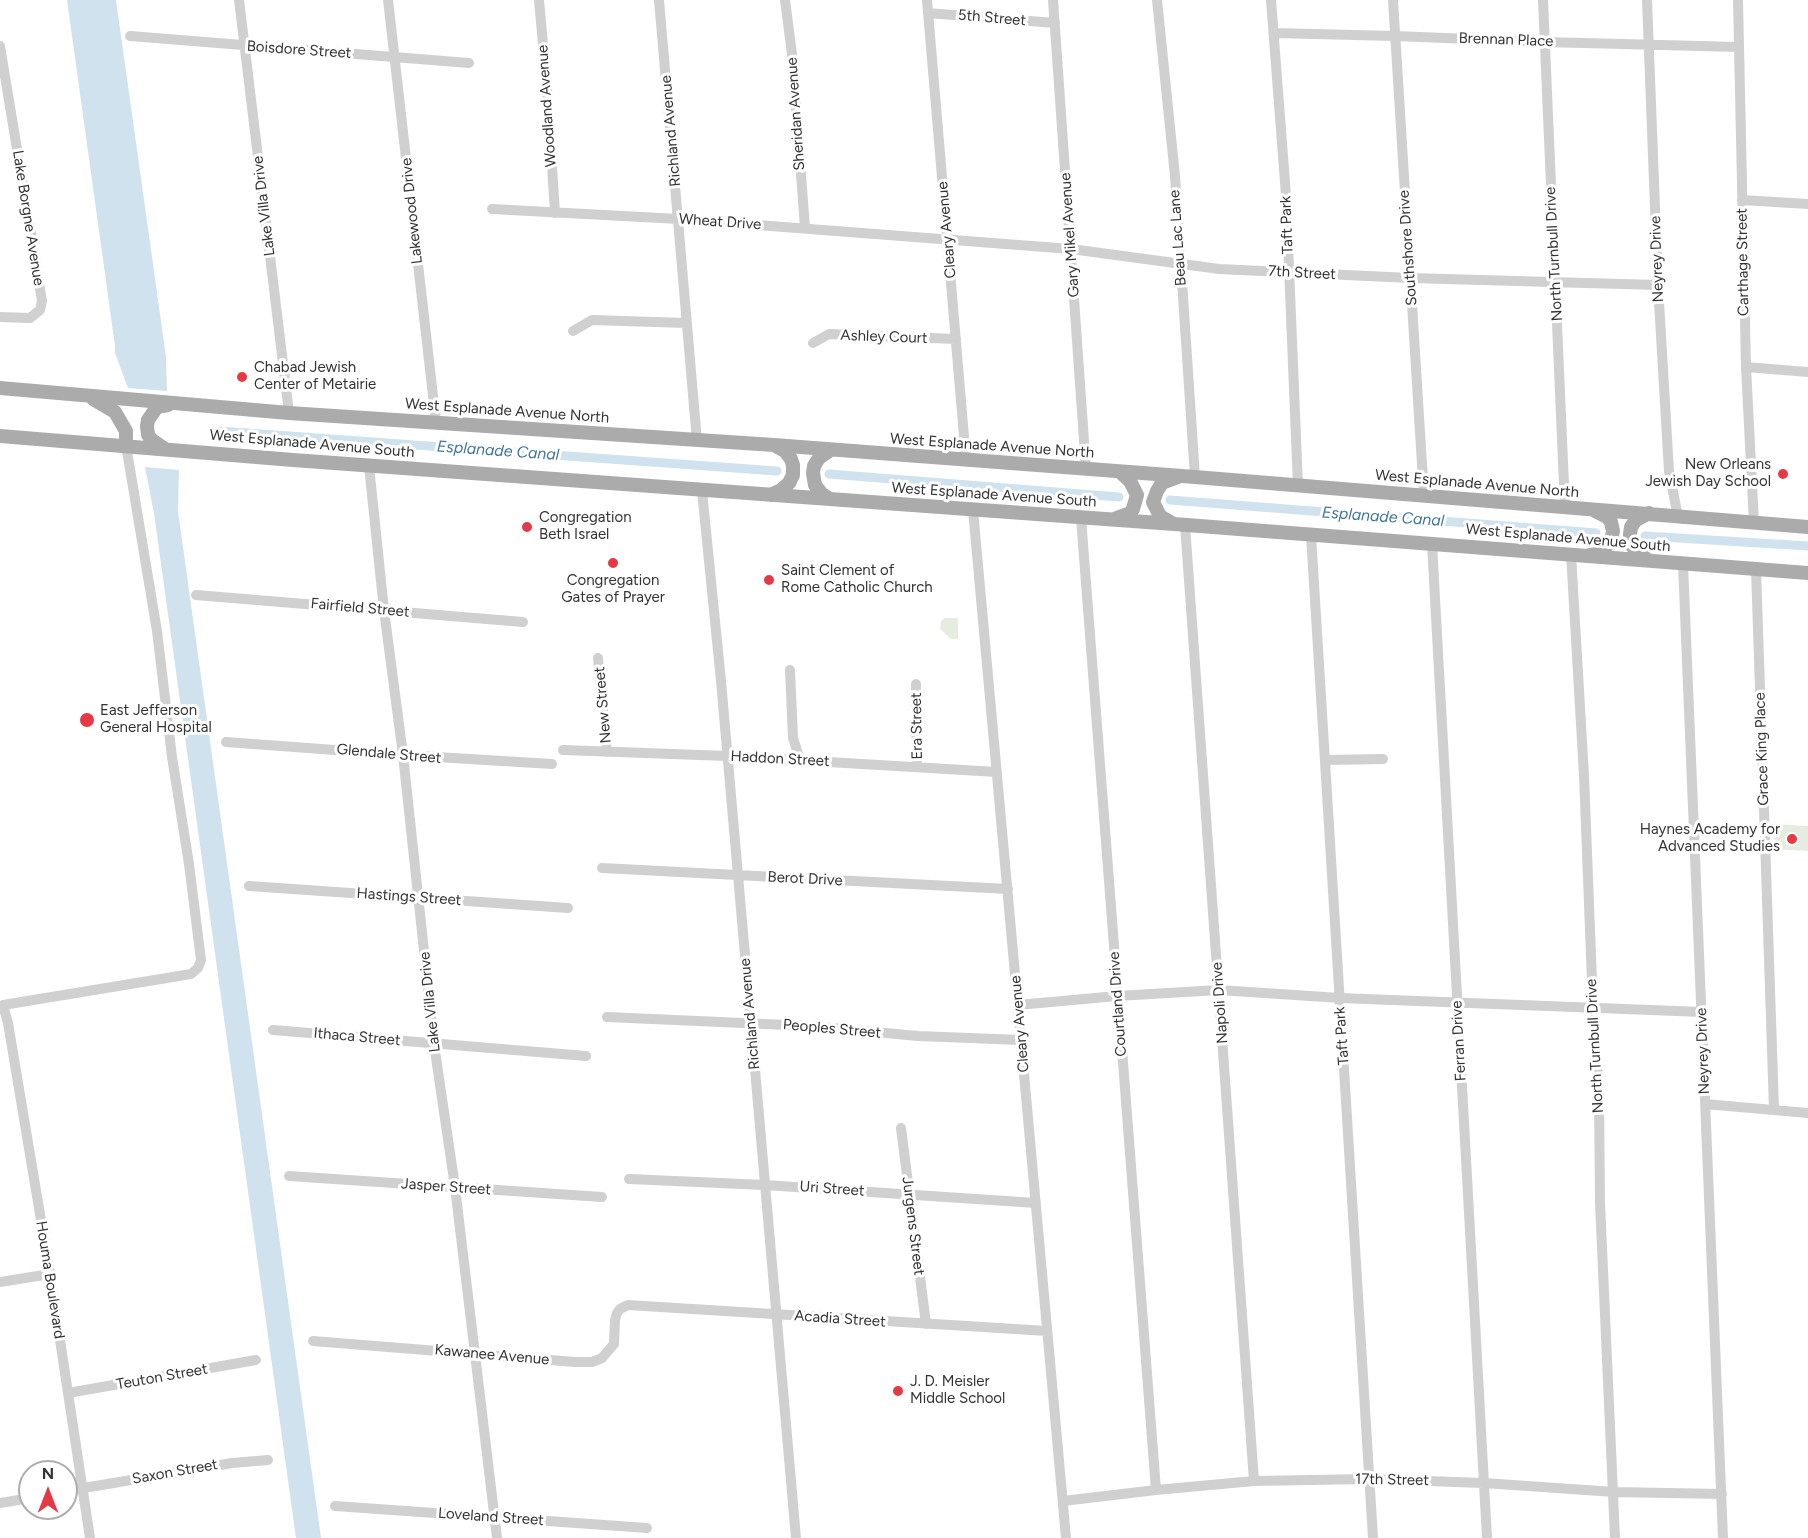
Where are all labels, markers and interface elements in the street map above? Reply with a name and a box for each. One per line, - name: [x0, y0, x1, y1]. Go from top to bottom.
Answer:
- street label: 5th Street: [957, 6, 1027, 30]
- street label: Brennan Place: [1458, 29, 1554, 51]
- street label: Boisdore Street: [246, 37, 352, 63]
- street label: Woodland Avenue: [534, 44, 560, 168]
- street label: Sheridan Avenue: [783, 57, 809, 171]
- street label: Richland Avenue: [657, 74, 685, 188]
- street label: Lake Borgne Avenue: [8, 149, 48, 287]
- street label: Lake Villa Drive: [249, 155, 279, 257]
- street label: Lakewood Drive: [397, 157, 427, 265]
- street label: Gary Mikel Avenue: [1057, 172, 1083, 298]
- street label: Cleary Avenue: [934, 181, 960, 279]
- street label: North Turnbull Drive: [1541, 186, 1567, 322]
- street label: Beau Lac Lane: [1166, 189, 1190, 287]
- street label: Southshore Drive: [1395, 189, 1421, 307]
- street label: Taft Park: [1277, 195, 1297, 255]
- street label: Carthage Street: [1733, 208, 1753, 316]
- street label: Wheat Drive: [678, 210, 762, 234]
- street label: Neyrey Drive: [1646, 215, 1668, 303]
- street label: 7th Street: [1268, 262, 1336, 284]
- street label: Ashley Court: [840, 326, 928, 348]
- place label: Chabad Jewish Center of Metairie: [254, 359, 376, 394]
- marker: Chabad Jewish Center of Metairie: [235, 370, 249, 384]
- street label: West Esplanade Avenue North: [404, 395, 610, 427]
- street label: West Esplanade Avenue South: [209, 426, 415, 462]
- street label: West Esplanade Avenue North: [889, 430, 1095, 462]
- water label: Esplanade Canal: [436, 437, 560, 465]
- place label: New Orleans Jewish Day School: [1645, 456, 1771, 491]
- street label: West Esplanade Avenue North: [1374, 466, 1580, 502]
- marker: New Orleans Jewish Day School: [1776, 467, 1790, 481]
- street label: West Esplanade Avenue South: [891, 479, 1097, 511]
- water label: Esplanade Canal: [1321, 503, 1445, 531]
- place label: Congregation Beth Israel: [539, 509, 632, 544]
- marker: Congregation Beth Israel: [520, 520, 534, 534]
- street label: West Esplanade Avenue South: [1465, 520, 1671, 556]
- marker: Congregation Gates of Prayer: [606, 556, 620, 570]
- place label: Saint Clement of Rome Catholic Church: [781, 562, 933, 597]
- place label: Congregation Gates of Prayer: [561, 572, 665, 607]
- marker: Saint Clement of Rome Catholic Church: [762, 573, 776, 587]
- street label: Fairfield Street: [310, 595, 410, 621]
- street label: New Street: [591, 666, 615, 744]
- street label: Era Street: [907, 692, 927, 760]
- street label: Grace King Place: [1751, 692, 1773, 806]
- place label: East Jefferson General Hospital: [100, 702, 212, 737]
- marker: East Jefferson General Hospital: [78, 711, 96, 729]
- street label: Glendale Street: [336, 740, 442, 768]
- street label: Haddon Street: [730, 747, 830, 771]
- place label: Haynes Academy for Advanced Studies: [1640, 821, 1780, 856]
- marker: Haynes Academy for Advanced Studies: [1785, 832, 1799, 846]
- street label: Berot Drive: [767, 868, 843, 890]
- street label: Hastings Street: [356, 884, 462, 910]
- street label: Lake Villa Drive: [416, 951, 444, 1053]
- street label: Courtland Drive: [1105, 951, 1131, 1057]
- street label: Richland Avenue: [736, 957, 764, 1071]
- street label: Napoli Drive: [1208, 961, 1232, 1045]
- street label: Cleary Avenue: [1007, 975, 1033, 1073]
- street label: North Turnbull Drive: [1582, 978, 1608, 1114]
- street label: Ferran Drive: [1448, 1000, 1470, 1082]
- street label: Taft Park: [1331, 1006, 1353, 1066]
- street label: Neyrey Drive: [1692, 1007, 1714, 1095]
- street label: Peoples Street: [782, 1016, 882, 1042]
- street label: Ithaca Street: [313, 1024, 401, 1050]
- street label: Jasper Street: [400, 1175, 492, 1199]
- street label: Jurgens Street: [898, 1176, 928, 1276]
- street label: Uri Street: [799, 1178, 865, 1200]
- street label: Houma Boulevard: [32, 1220, 68, 1340]
- street label: Acadia Street: [794, 1307, 886, 1331]
- street label: Kawanee Avenue: [434, 1341, 550, 1369]
- street label: Teuton Street: [115, 1360, 209, 1394]
- place label: J. D. Meisler Middle School: [910, 1373, 1005, 1408]
- marker: J. D. Meisler Middle School: [891, 1384, 905, 1398]
- street label: Saxon Street: [131, 1456, 219, 1488]
- north arrow: [18, 1460, 78, 1520]
- text: N: [42, 1464, 54, 1483]
- street label: 17th Street: [1355, 1470, 1429, 1490]
- street label: Loveland Street: [438, 1504, 544, 1530]

